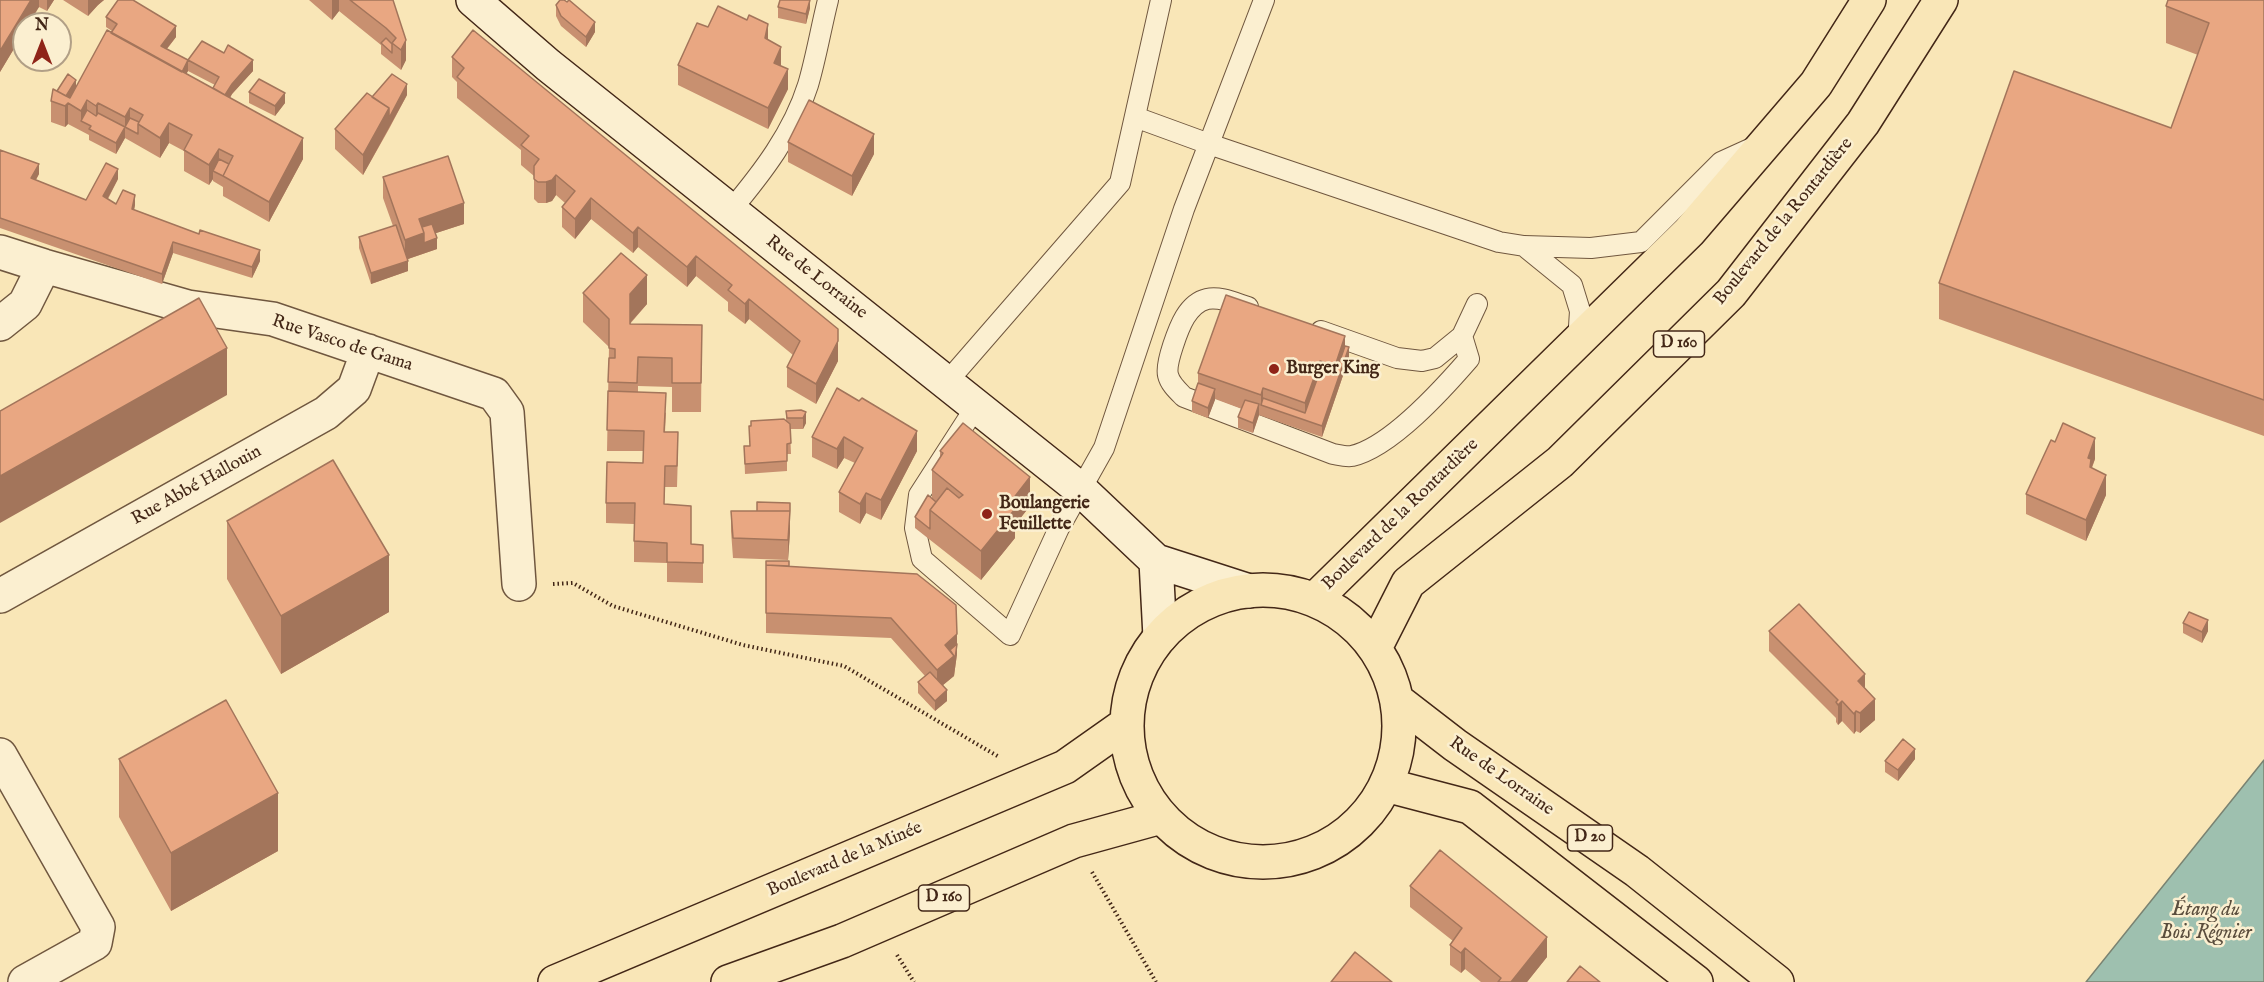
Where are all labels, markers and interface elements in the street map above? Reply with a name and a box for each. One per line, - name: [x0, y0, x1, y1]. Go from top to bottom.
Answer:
- north arrow: [12, 12, 72, 72]
- text: N: [35, 16, 49, 36]
- street label: Boulevard de la Rontardière: [1710, 134, 1858, 310]
- street label: Rue de Lorraine: [761, 232, 871, 324]
- street label: Rue Vasco de Gama: [269, 311, 415, 377]
- road number: D 160: [1654, 331, 1704, 357]
- place label: Burger King: [1286, 358, 1380, 380]
- marker: Burger King: [1267, 362, 1281, 376]
- street label: Boulevard de la Rontardière: [1318, 435, 1484, 595]
- street label: Rue Abbé Hallouin: [128, 441, 266, 531]
- place label: Boulangerie Feuillette: [999, 493, 1090, 536]
- marker: Boulangerie Feuillette: [980, 507, 994, 521]
- street label: Rue de Lorraine: [1444, 733, 1558, 821]
- street label: Boulevard de la Minée: [764, 818, 926, 902]
- road number: D 20: [1568, 825, 1612, 851]
- road number: D 160: [918, 885, 970, 911]
- water label: Étang du Bois Régnier: [2160, 899, 2252, 946]

